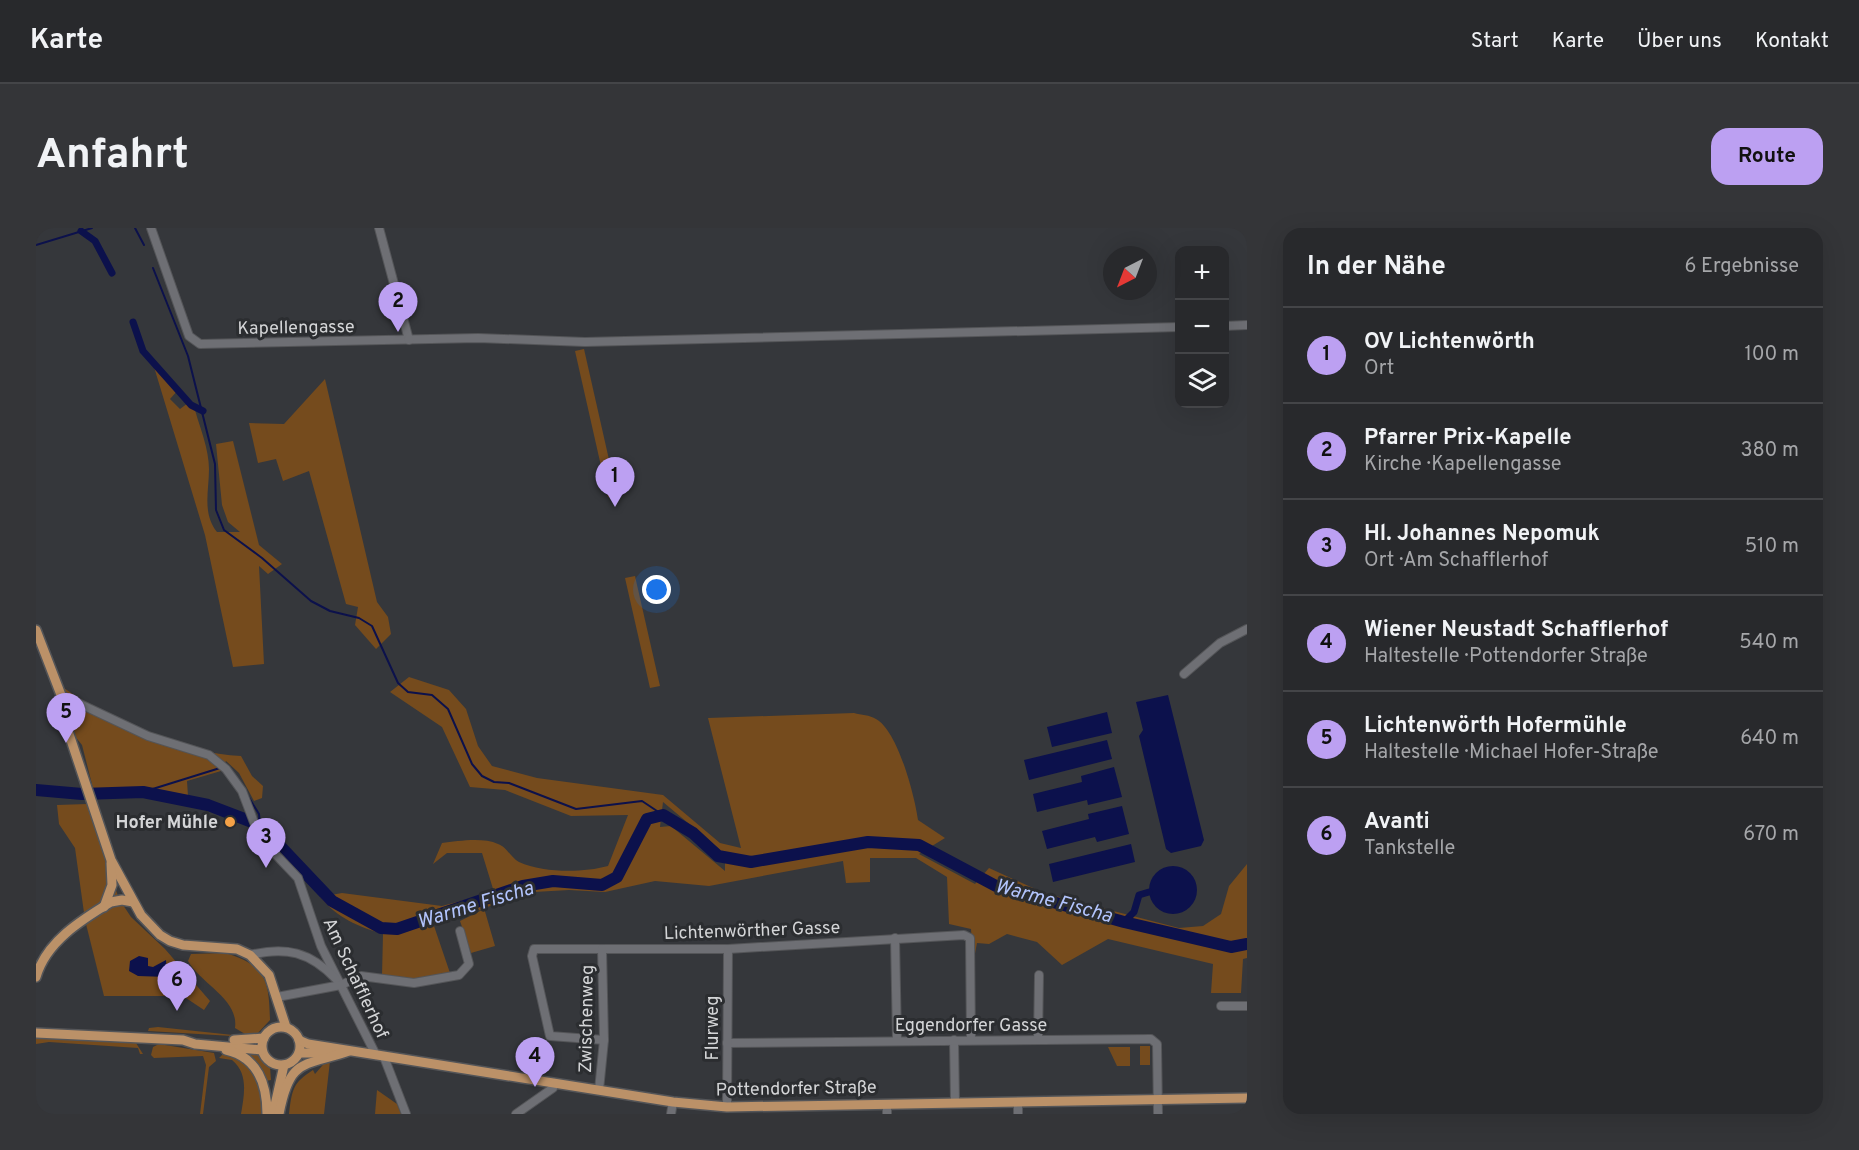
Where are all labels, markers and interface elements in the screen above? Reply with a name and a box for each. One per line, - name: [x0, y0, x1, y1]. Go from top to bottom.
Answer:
- text: Karte: [30, 23, 103, 59]
- text: Start: [1471, 28, 1519, 55]
- text: Karte: [1552, 28, 1604, 55]
- text: Über uns: [1637, 28, 1722, 55]
- text: Kontakt: [1755, 28, 1829, 55]
- button: Route: [1711, 128, 1823, 185]
- text: Anfahrt: [36, 130, 189, 183]
- north arrow: [1103, 246, 1157, 300]
- map controls: [1175, 246, 1229, 408]
- button: +: [1175, 246, 1229, 300]
- text: In der Nähe: [1307, 251, 1446, 284]
- text: 6 Ergebnisse: [1684, 254, 1799, 280]
- pin: 2: [378, 282, 418, 332]
- button: −: [1175, 300, 1229, 354]
- street label: Kapellengasse: [237, 316, 355, 341]
- text: OV Lichtenwörth: [1364, 329, 1535, 356]
- text: 1: [1323, 342, 1331, 368]
- text: 100 m: [1744, 342, 1799, 368]
- button: layers: [1175, 354, 1229, 408]
- text: Ort: [1364, 356, 1394, 382]
- text: Pfarrer Prix-Kapelle: [1364, 425, 1572, 452]
- text: 2: [1320, 438, 1333, 464]
- text: 380 m: [1740, 438, 1799, 464]
- text: Kirche · Kapellengasse: [1364, 452, 1562, 478]
- pin: 1: [596, 458, 634, 507]
- text: Hl. Johannes Nepomuk: [1364, 521, 1600, 548]
- text: 3: [1321, 534, 1333, 560]
- text: 510 m: [1745, 534, 1799, 560]
- text: Ort · Am Schafflerhof: [1364, 548, 1548, 574]
- your location: [642, 575, 671, 604]
- text: Wiener Neustadt Schafflerhof: [1364, 617, 1668, 644]
- text: 4: [1320, 630, 1333, 656]
- text: 540 m: [1739, 630, 1799, 656]
- text: Haltestelle · Pottendorfer Straße: [1364, 644, 1648, 670]
- pin: 5: [46, 694, 86, 743]
- text: Lichtenwörth Hofermühle: [1364, 713, 1627, 740]
- text: 5: [1320, 726, 1333, 752]
- text: 640 m: [1740, 726, 1799, 752]
- text: Haltestelle · Michael Hofer-Straße: [1364, 740, 1659, 766]
- text: Avanti: [1364, 809, 1430, 836]
- place label: Hofer Mühle: [116, 812, 218, 835]
- marker: Hofer Mühle: [223, 815, 237, 829]
- pin: 3: [246, 818, 286, 868]
- text: 6: [1320, 822, 1333, 848]
- text: 670 m: [1743, 822, 1799, 848]
- text: Tankstelle: [1364, 836, 1455, 862]
- water label: Warme Fischa: [992, 874, 1116, 930]
- water label: Warme Fischa: [414, 876, 538, 936]
- street label: Am Schafflerhof: [317, 915, 393, 1043]
- street label: Lichtenwörther Gasse: [664, 917, 841, 946]
- pin: 6: [158, 962, 196, 1011]
- street label: Zwischenweg: [575, 965, 600, 1073]
- street label: Flurweg: [702, 996, 725, 1060]
- street label: Eggendorfer Gasse: [895, 1015, 1047, 1038]
- pin: 4: [516, 1038, 554, 1087]
- street label: Pottendorfer Straße: [715, 1077, 877, 1102]

